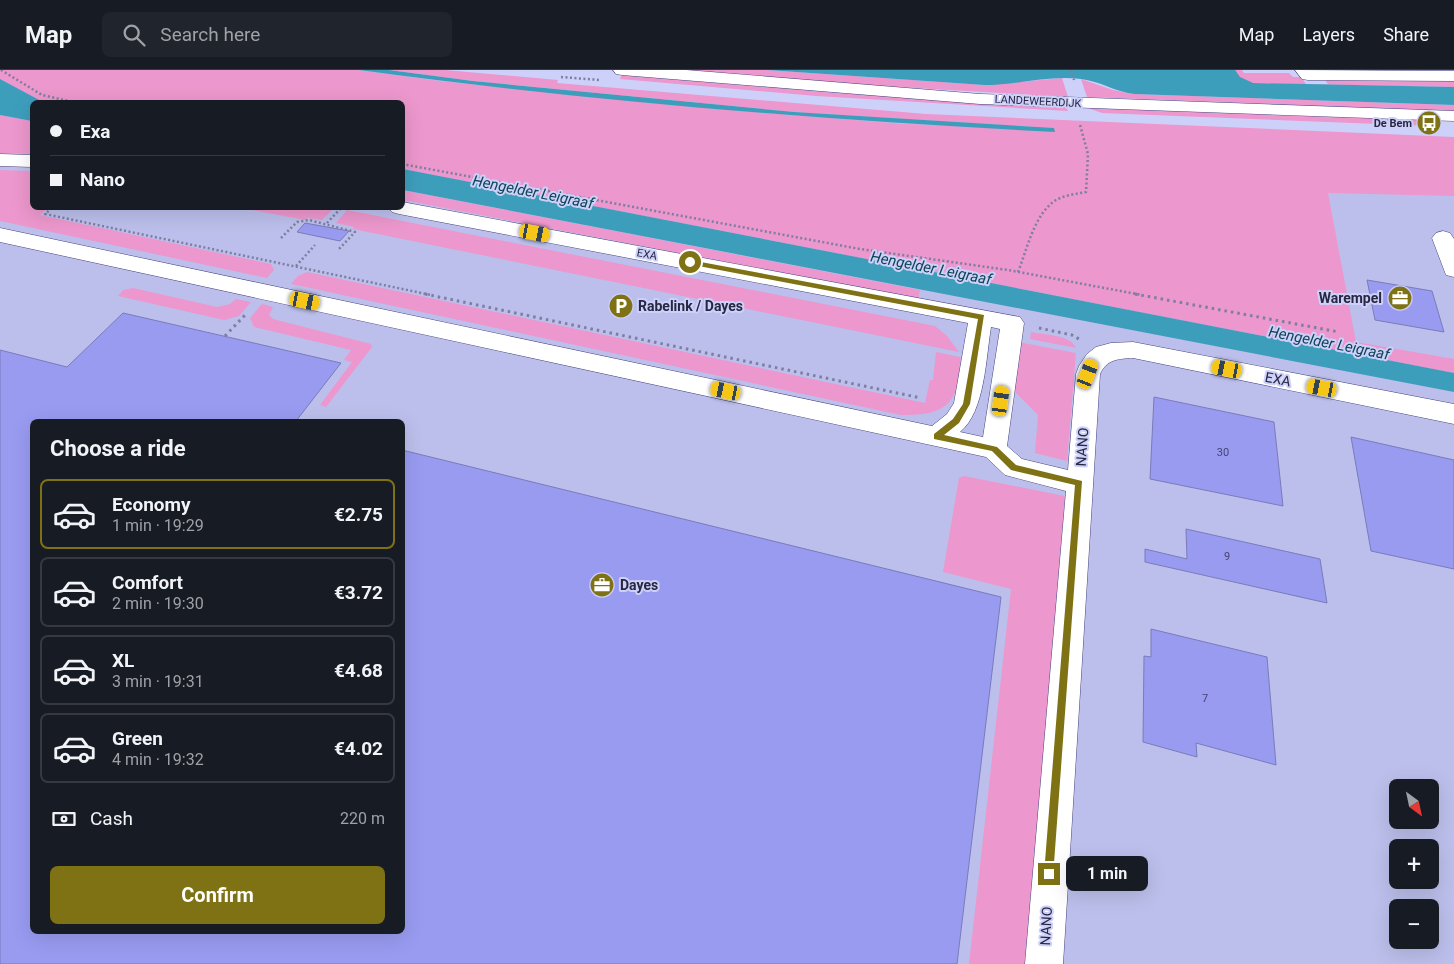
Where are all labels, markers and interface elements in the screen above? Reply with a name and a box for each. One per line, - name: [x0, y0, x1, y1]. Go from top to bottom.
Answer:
- search box: [102, 12, 452, 57]
- text: Map: [25, 21, 72, 49]
- icon: search: [120, 21, 148, 49]
- text: Search here: [160, 23, 260, 46]
- text: Map: [1239, 24, 1274, 45]
- text: Layers: [1302, 24, 1355, 45]
- text: Share: [1383, 24, 1429, 45]
- street label: LANDEWEERDIJK: [994, 93, 1082, 110]
- bus stop icon: De Bem: [1416, 110, 1442, 136]
- place label: De Bem: [1374, 117, 1412, 130]
- text: Exa: [80, 120, 111, 143]
- text: Nano: [80, 168, 125, 191]
- water label: Hengelder Leigraaf: [471, 171, 597, 213]
- car: [518, 223, 551, 243]
- street label: EXA: [636, 246, 659, 263]
- water label: Hengelder Leigraaf: [869, 247, 995, 289]
- route start: [679, 251, 701, 273]
- office icon: Warempel: [1387, 285, 1413, 311]
- place label: Warempel: [1319, 290, 1382, 306]
- car: [288, 291, 321, 311]
- parking icon: Rabelink / Dayes: [608, 293, 634, 319]
- place label: Rabelink / Dayes: [638, 298, 743, 314]
- water label: Hengelder Leigraaf: [1267, 322, 1393, 364]
- car: [1075, 357, 1100, 391]
- car: [1210, 359, 1243, 379]
- street label: EXA: [1264, 369, 1292, 389]
- car: [1305, 378, 1338, 398]
- car: [709, 381, 742, 401]
- car: [991, 385, 1010, 417]
- street label: NANO: [1073, 427, 1091, 467]
- text: Choose a ride: [50, 436, 186, 461]
- house number: 30: [1217, 446, 1229, 459]
- icon: car: [52, 492, 97, 537]
- text: Economy: [112, 493, 191, 516]
- text: €2.75: [334, 503, 383, 526]
- text: 1 min · 19:29: [112, 516, 204, 535]
- house number: 9: [1224, 550, 1230, 563]
- icon: car: [52, 570, 97, 615]
- text: Comfort: [112, 571, 183, 594]
- office icon: Dayes: [589, 572, 615, 598]
- place label: Dayes: [620, 577, 658, 593]
- text: €3.72: [334, 581, 383, 604]
- text: 2 min · 19:30: [112, 594, 204, 613]
- icon: car: [52, 648, 97, 693]
- text: XL: [112, 649, 134, 672]
- text: €4.68: [334, 659, 383, 682]
- text: 3 min · 19:31: [112, 672, 204, 691]
- house number: 7: [1202, 692, 1208, 705]
- icon: car: [52, 726, 97, 771]
- text: Green: [112, 727, 163, 750]
- text: €4.02: [334, 737, 383, 760]
- text: 4 min · 19:32: [112, 750, 204, 769]
- north arrow: [1389, 779, 1439, 829]
- map controls: [1389, 779, 1439, 949]
- icon: cash: [50, 805, 78, 833]
- text: Cash: [90, 807, 133, 830]
- text: 220 m: [340, 809, 385, 828]
- button: +: [1389, 839, 1439, 889]
- callout: 1 min: [1066, 856, 1149, 892]
- route end: [1038, 863, 1060, 885]
- text: 1 min: [1087, 864, 1127, 883]
- button: Confirm: [50, 866, 385, 924]
- button: −: [1389, 899, 1439, 949]
- street label: NANO: [1037, 906, 1055, 946]

